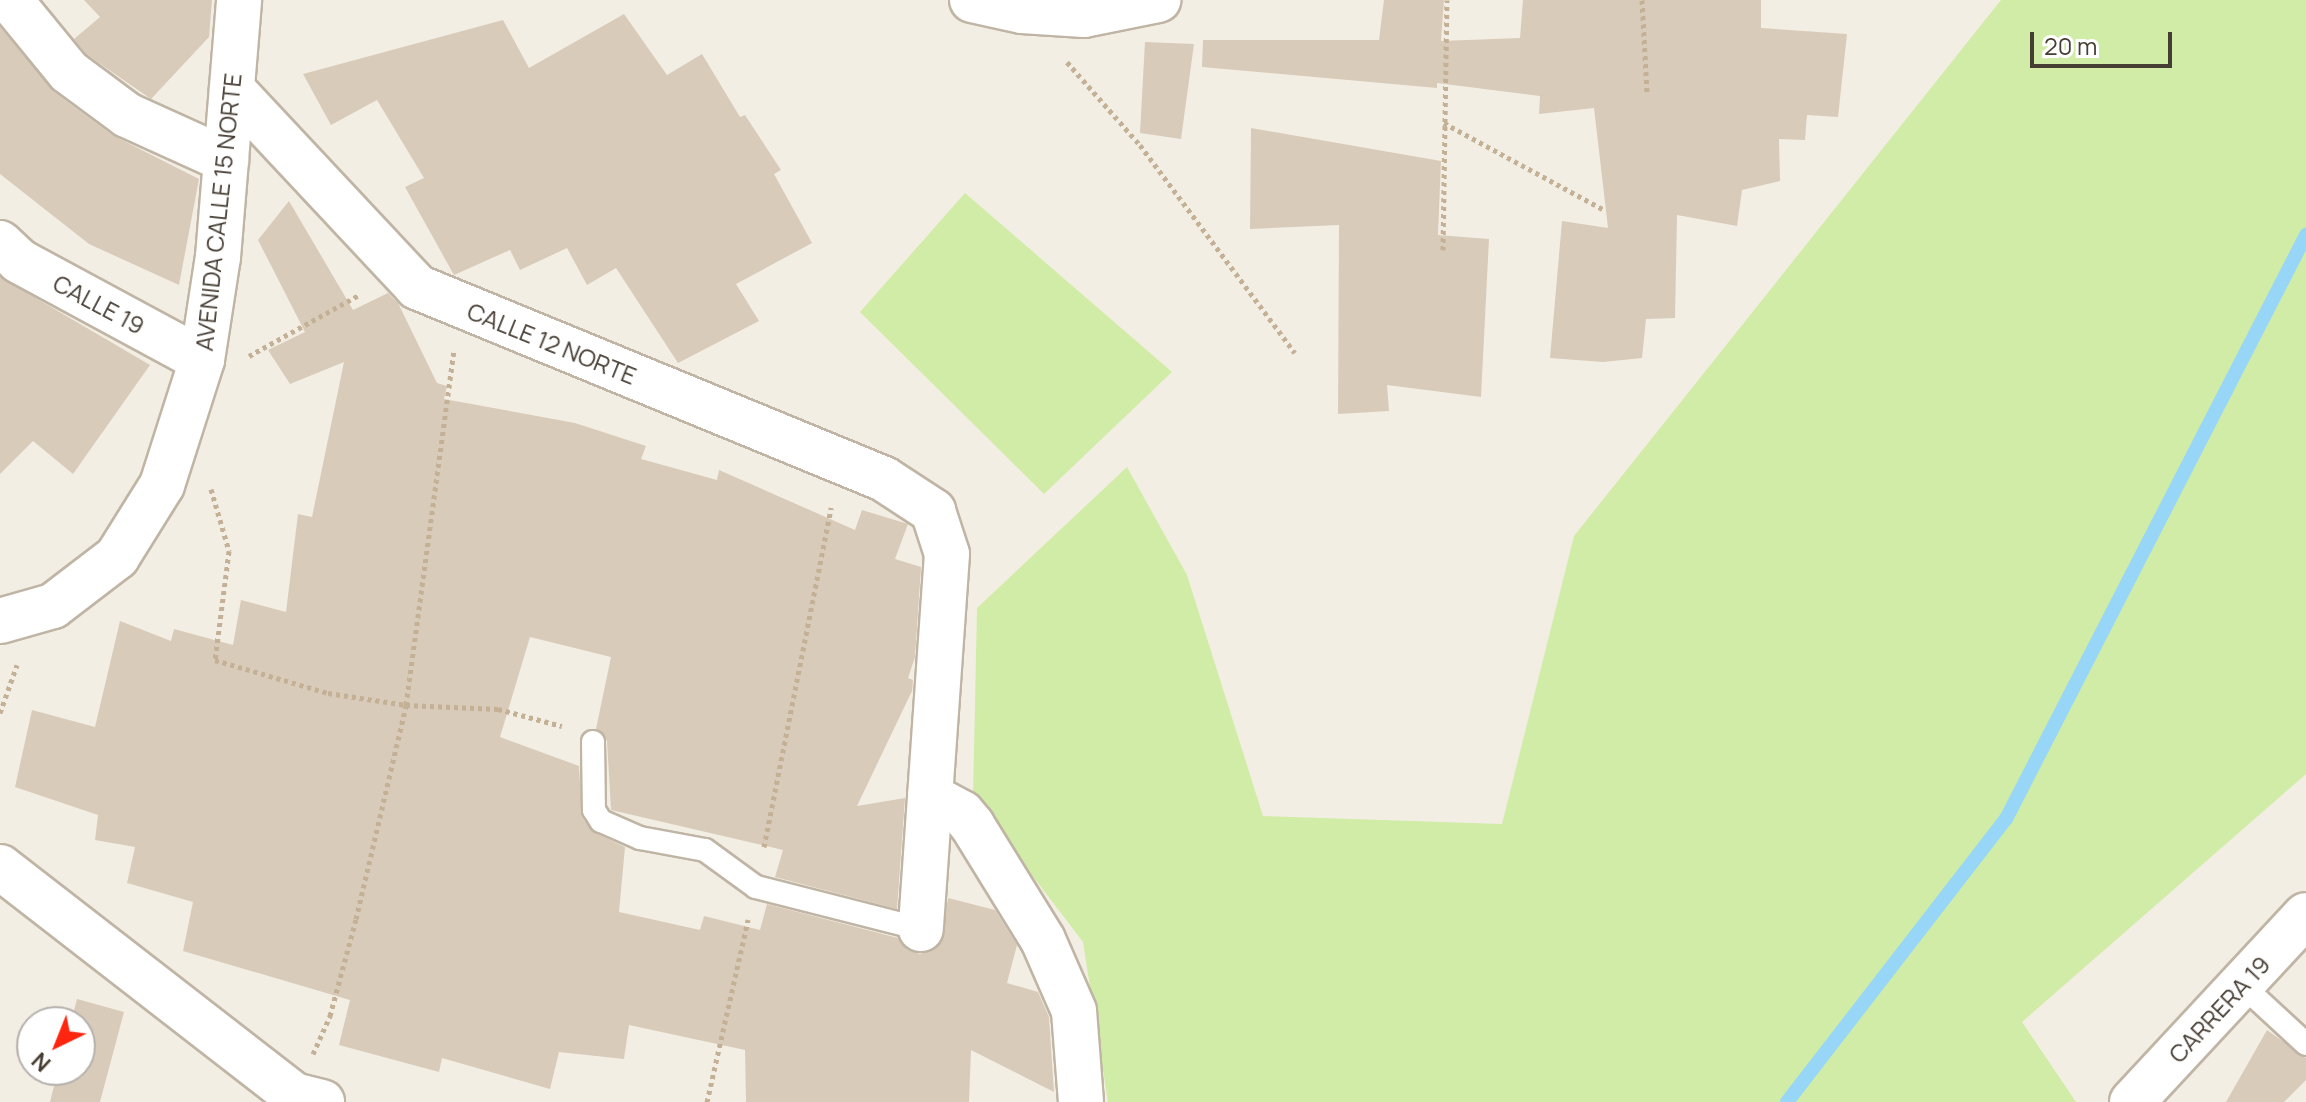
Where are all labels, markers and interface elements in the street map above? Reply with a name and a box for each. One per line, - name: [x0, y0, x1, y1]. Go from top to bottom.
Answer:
- scale bar: [2034, 16, 2176, 66]
- text: 20 m: [2044, 29, 2097, 62]
- street label: AVENIDA CALLE 15 NORTE: [189, 72, 247, 352]
- street label: CALLE 19: [48, 268, 150, 340]
- street label: CALLE 12 NORTE: [463, 296, 641, 390]
- street label: CARRERA 19: [2162, 950, 2276, 1068]
- north arrow: [16, 1006, 96, 1086]
- text: N: [25, 1046, 57, 1078]

